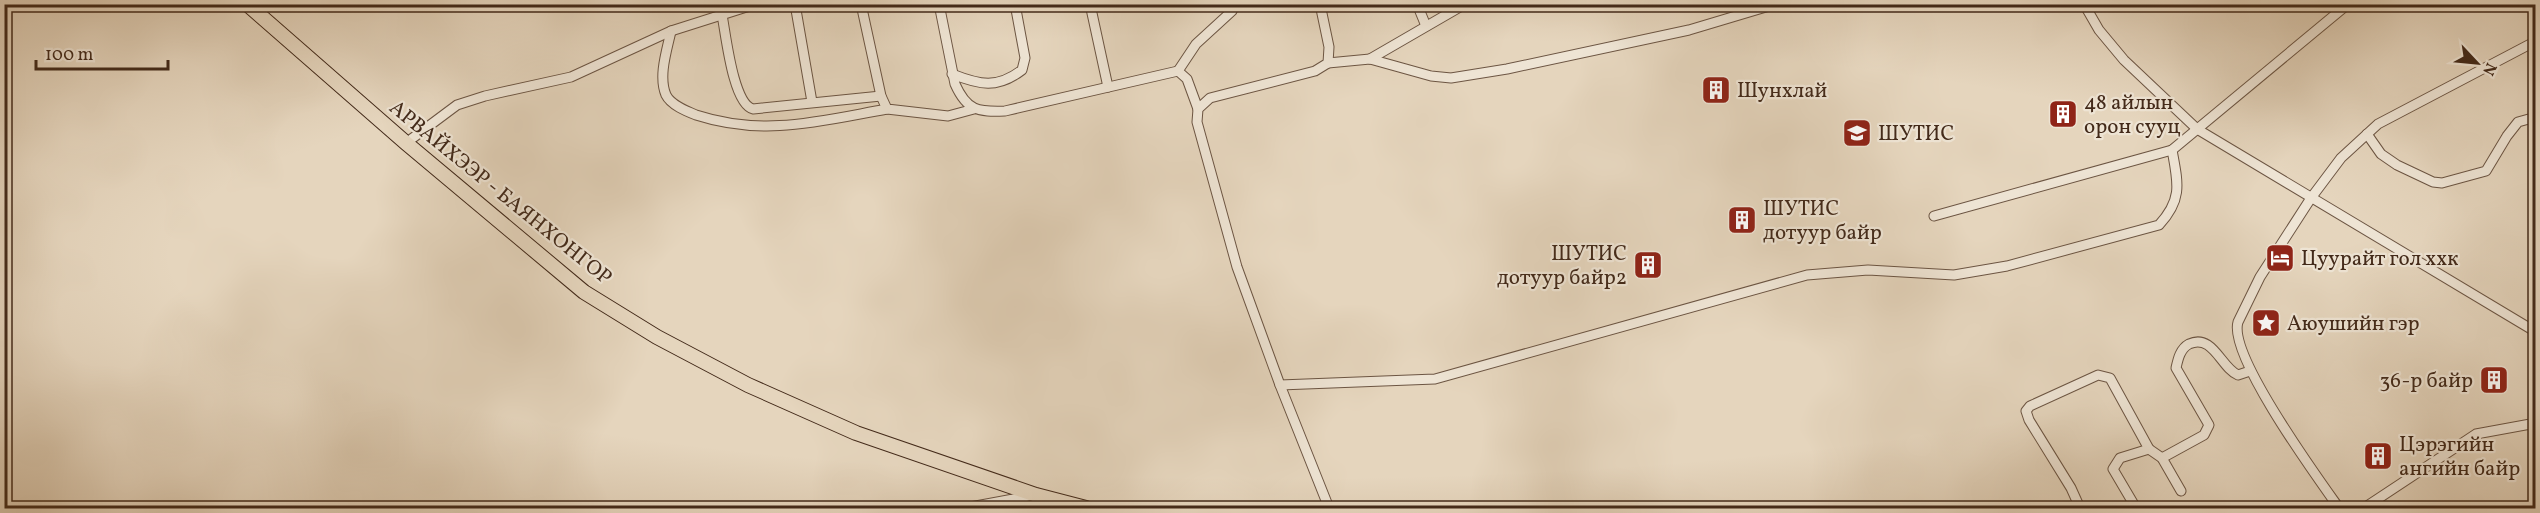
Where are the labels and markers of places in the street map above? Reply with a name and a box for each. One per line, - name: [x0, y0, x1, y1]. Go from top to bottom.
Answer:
- building icon: Шунхлай: [1700, 74, 1732, 106]
- place label: Шунхлай: [1737, 77, 1828, 106]
- place label: 48 айлын орон сууц: [2084, 89, 2181, 142]
- building icon: 48 айлын орон сууц: [2047, 98, 2079, 130]
- school or university icon: ШУТИС: [1841, 117, 1873, 149]
- place label: ШУТИС: [1878, 120, 1954, 149]
- place label: ШУТИС дотуур байр: [1763, 195, 1882, 248]
- building icon: ШУТИС дотуур байр: [1726, 204, 1758, 236]
- place label: ШУТИС дотуур байр2: [1497, 240, 1627, 293]
- hotel icon: Цуурайт гол ххк: [2264, 242, 2296, 274]
- place label: Цуурайт гол ххк: [2301, 245, 2458, 274]
- building icon: ШУТИС дотуур байр2: [1632, 249, 1664, 281]
- place icon: Аюушийн гэр: [2250, 307, 2282, 339]
- place label: Аюушийн гэр: [2287, 310, 2420, 339]
- building icon: 36-р байр: [2478, 364, 2510, 396]
- place label: 36-р байр: [2380, 367, 2473, 396]
- place label: Цэрэгийн ангийн байр: [2399, 431, 2520, 484]
- building icon: Цэрэгийн ангийн байр: [2362, 440, 2394, 472]

